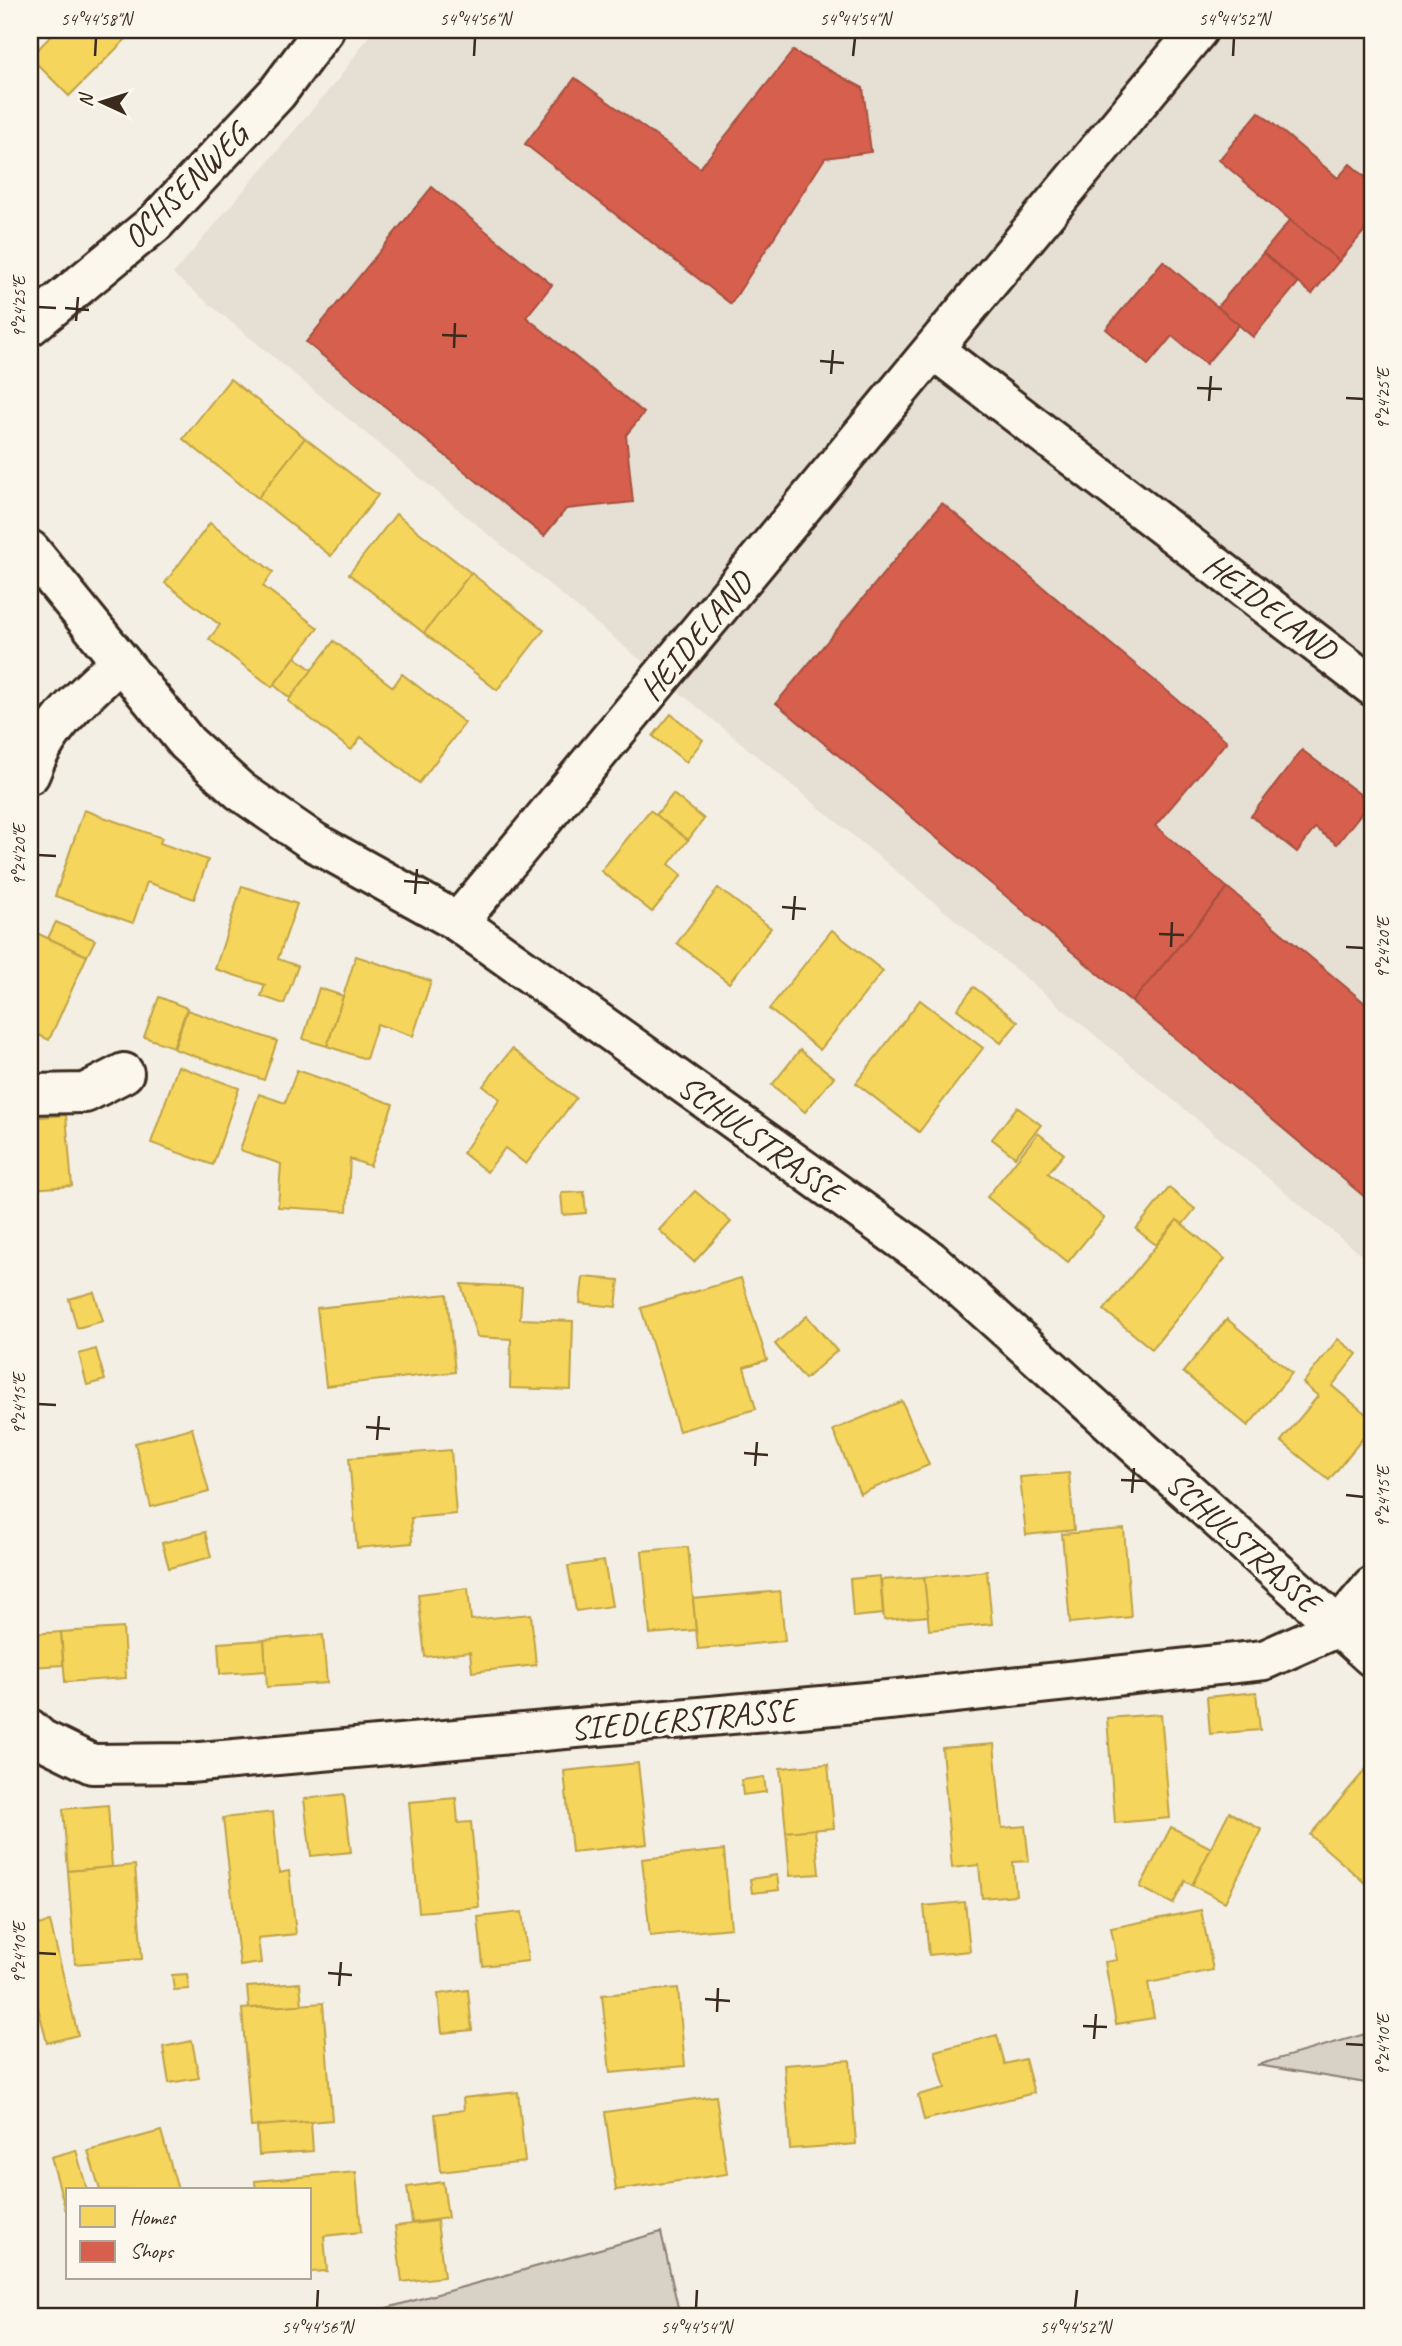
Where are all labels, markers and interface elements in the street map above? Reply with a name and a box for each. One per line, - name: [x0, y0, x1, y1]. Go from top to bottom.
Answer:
- text: 54°44'58"N: [61, 8, 135, 30]
- text: 54°44'56"N: [440, 8, 514, 30]
- text: 54°44'54"N: [820, 8, 894, 30]
- text: 54°44'52"N: [1199, 8, 1273, 30]
- north arrow: [66, 66, 136, 136]
- text: N: [74, 91, 99, 108]
- street label: OCHSENWEG: [114, 111, 260, 257]
- text: 9°24'25"E: [8, 274, 30, 338]
- text: 9°24'25"E: [1372, 366, 1394, 430]
- street label: HEIDELAND: [1195, 544, 1347, 672]
- street label: HEIDELAND: [630, 561, 764, 709]
- text: 9°24'20"E: [8, 822, 30, 886]
- text: 9°24'20"E: [1372, 915, 1394, 979]
- street label: SCHULSTRASSE: [670, 1065, 853, 1215]
- text: 9°24'15"E: [8, 1371, 30, 1435]
- street label: SCHULSTRASSE: [1157, 1462, 1331, 1625]
- text: 9°24'15"E: [1372, 1464, 1394, 1528]
- street label: SIEDLERSTRASSE: [569, 1688, 801, 1750]
- text: 9°24'10"E: [8, 1920, 30, 1984]
- text: 9°24'10"E: [1372, 2012, 1394, 2076]
- legend: [66, 2188, 312, 2280]
- text: Homes: [130, 2204, 177, 2230]
- text: Shops: [130, 2238, 175, 2264]
- text: 54°44'56"N: [282, 2316, 356, 2338]
- text: 54°44'54"N: [661, 2316, 735, 2338]
- text: 54°44'52"N: [1040, 2316, 1114, 2338]

